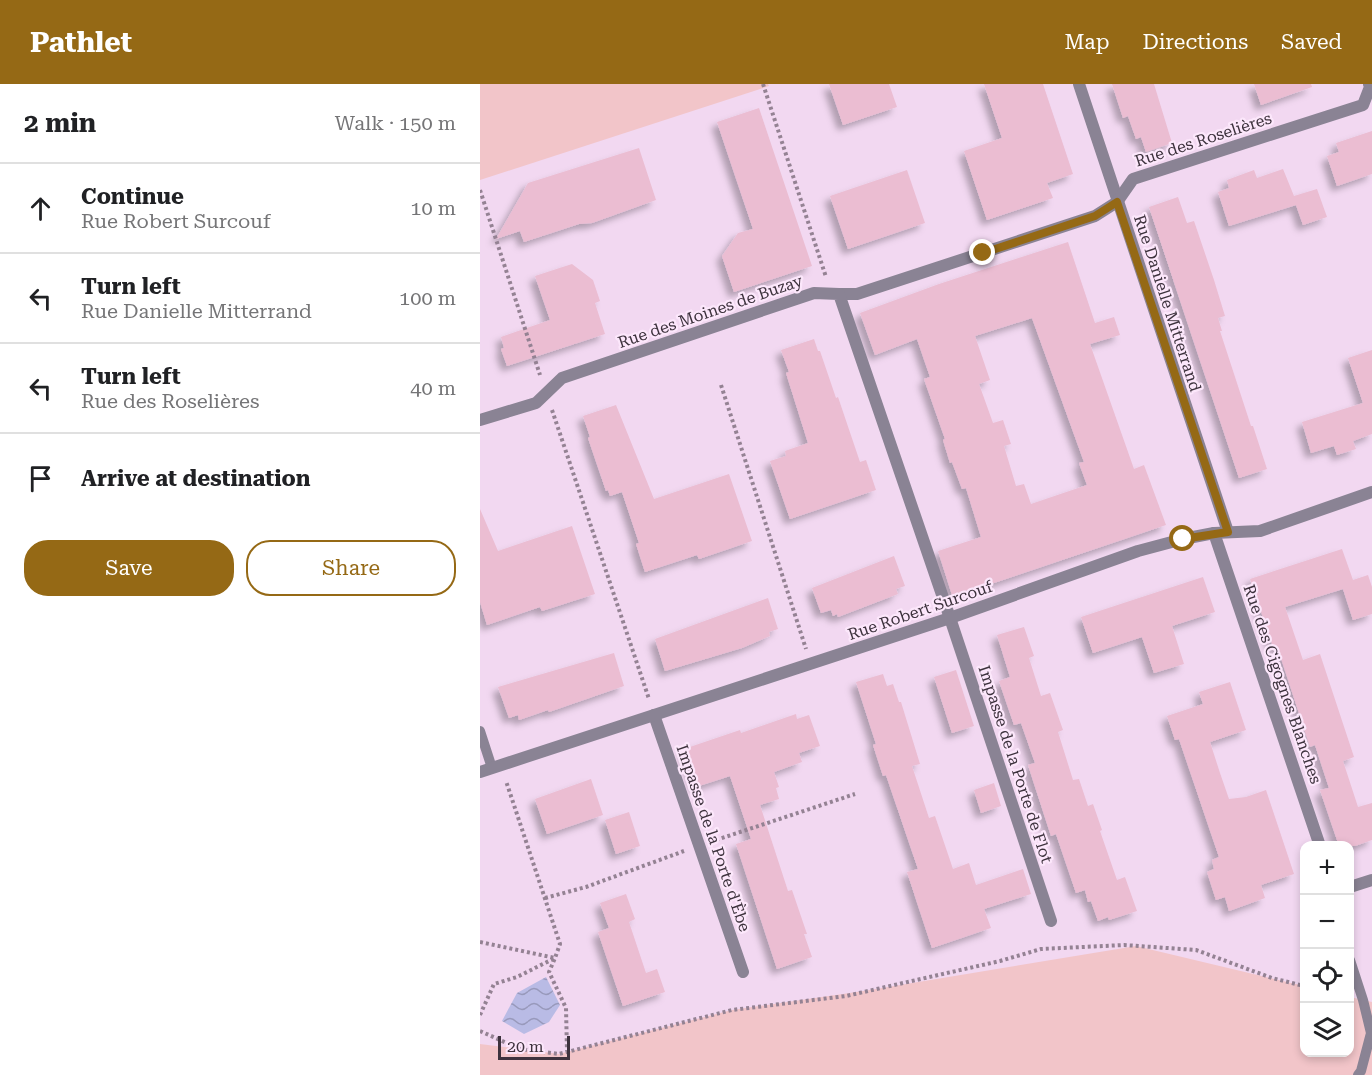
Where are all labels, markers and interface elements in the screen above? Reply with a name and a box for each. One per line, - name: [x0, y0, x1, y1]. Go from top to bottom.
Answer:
- text: Pathlet: [30, 26, 132, 59]
- text: Map: [1065, 30, 1109, 54]
- text: Directions: [1142, 30, 1248, 54]
- text: Saved: [1281, 30, 1342, 54]
- text: 2 min: [24, 108, 96, 138]
- street label: Rue des Roselières: [1132, 108, 1274, 171]
- text: Walk · 150 m: [335, 111, 456, 135]
- text: Continue: [81, 184, 184, 209]
- icon: ahead: [24, 192, 57, 225]
- text: 10 m: [410, 196, 456, 220]
- text: Rue Robert Surcouf: [81, 209, 270, 233]
- street label: Rue Danielle Mitterrand: [1130, 212, 1205, 394]
- route end: [969, 239, 995, 265]
- street label: Rue des Moines de Buzay: [615, 271, 805, 352]
- text: Turn left: [81, 274, 181, 299]
- icon: left: [24, 282, 57, 315]
- text: 100 m: [399, 286, 456, 310]
- text: Rue Danielle Mitterrand: [81, 299, 312, 323]
- text: Turn left: [81, 364, 181, 389]
- icon: left: [24, 372, 57, 405]
- text: 40 m: [410, 376, 456, 400]
- text: Rue des Roselières: [81, 389, 259, 413]
- icon: arrive: [24, 462, 57, 495]
- text: Arrive at destination: [81, 466, 310, 491]
- route start: [1169, 525, 1195, 551]
- button: Save: [24, 540, 234, 596]
- button: Share: [246, 540, 456, 596]
- street label: Rue Robert Surcouf: [845, 577, 996, 644]
- street label: Rue des Cigognes Blanches: [1239, 582, 1326, 787]
- street label: Impasse de la Porte de Flot: [975, 663, 1057, 865]
- street label: Impasse de la Porte d'Èbe: [673, 742, 755, 934]
- map controls: [1300, 841, 1354, 1057]
- button: +: [1300, 841, 1354, 895]
- button: −: [1300, 895, 1354, 949]
- button: locate: [1300, 949, 1354, 1003]
- button: layers: [1300, 1003, 1354, 1057]
- scale bar: [498, 1033, 570, 1060]
- text: 20 m: [507, 1037, 544, 1056]

